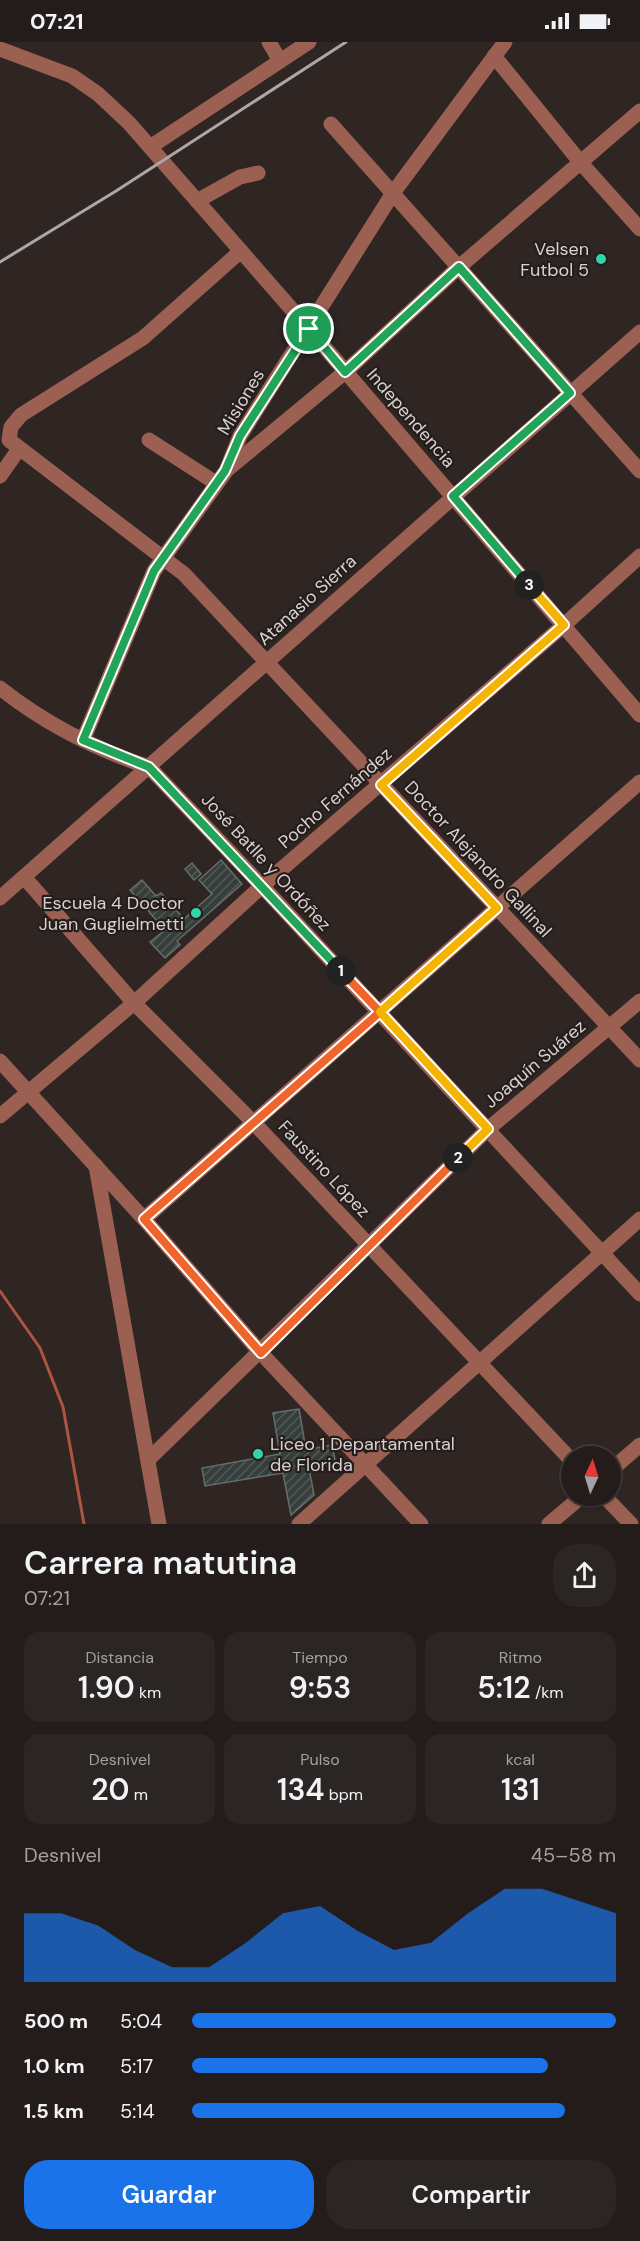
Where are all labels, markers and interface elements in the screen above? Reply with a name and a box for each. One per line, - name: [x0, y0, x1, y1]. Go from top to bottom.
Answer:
- text: 07:21: [30, 7, 83, 36]
- place label: Velsen Futbol 5: [520, 237, 589, 282]
- marker: Velsen Futbol 5: [594, 252, 608, 266]
- pin: [283, 303, 334, 354]
- icon: arrive: [292, 312, 325, 345]
- street label: Independencia: [361, 363, 461, 473]
- street label: Misiones: [212, 364, 270, 440]
- street label: Atanasio Sierra: [252, 549, 362, 651]
- pin: 3: [514, 570, 544, 600]
- text: 3: [524, 574, 534, 595]
- street label: Pocho Fernández: [273, 742, 397, 854]
- street label: Doctor Alejandro Gallinal: [399, 776, 557, 942]
- street label: José Batlle y Ordóñez: [196, 788, 336, 936]
- place label: Escuela 4 Doctor Juan Guglielmetti: [39, 891, 184, 936]
- marker: Escuela 4 Doctor Juan Guglielmetti: [189, 906, 203, 920]
- pin: 1: [326, 956, 356, 986]
- text: 1: [338, 960, 344, 981]
- street label: Joaquín Suárez: [479, 1014, 591, 1114]
- street label: Faustino López: [273, 1115, 375, 1223]
- pin: 2: [443, 1143, 473, 1173]
- text: 2: [453, 1147, 463, 1168]
- place label: Liceo 1 Departamental de Florida: [270, 1432, 455, 1477]
- north arrow: [561, 1446, 621, 1506]
- map controls: [561, 1446, 621, 1506]
- marker: Liceo 1 Departamental de Florida: [251, 1447, 265, 1461]
- text: Carrera matutina: [24, 1541, 297, 1584]
- button: share: [553, 1544, 616, 1607]
- text: 07:21: [24, 1585, 70, 1611]
- text: Distancia: [85, 1647, 154, 1668]
- text: Tiempo: [292, 1647, 348, 1668]
- text: Ritmo: [499, 1647, 542, 1668]
- text: 1.90: [78, 1668, 135, 1707]
- text: 9:53: [289, 1668, 351, 1707]
- text: 5:12: [477, 1668, 531, 1707]
- text: km: [135, 1682, 161, 1703]
- text: /km: [531, 1682, 563, 1703]
- text: Desnivel: [89, 1749, 151, 1770]
- text: Pulso: [300, 1749, 340, 1770]
- text: kcal: [506, 1749, 535, 1770]
- text: 20: [91, 1770, 129, 1809]
- text: 134: [277, 1770, 325, 1809]
- text: 131: [501, 1770, 540, 1809]
- text: m: [129, 1784, 148, 1805]
- text: bpm: [325, 1784, 363, 1805]
- text: Desnivel: [24, 1842, 101, 1868]
- text: 45–58 m: [531, 1842, 616, 1868]
- text: 500 m: [24, 2008, 88, 2034]
- text: 5:04: [120, 2008, 162, 2034]
- text: 1.0 km: [24, 2053, 85, 2079]
- text: 5:17: [120, 2053, 153, 2079]
- text: 1.5 km: [24, 2098, 84, 2124]
- text: 5:14: [120, 2098, 155, 2124]
- button: Guardar: [24, 2160, 314, 2229]
- button: Compartir: [326, 2160, 616, 2229]

